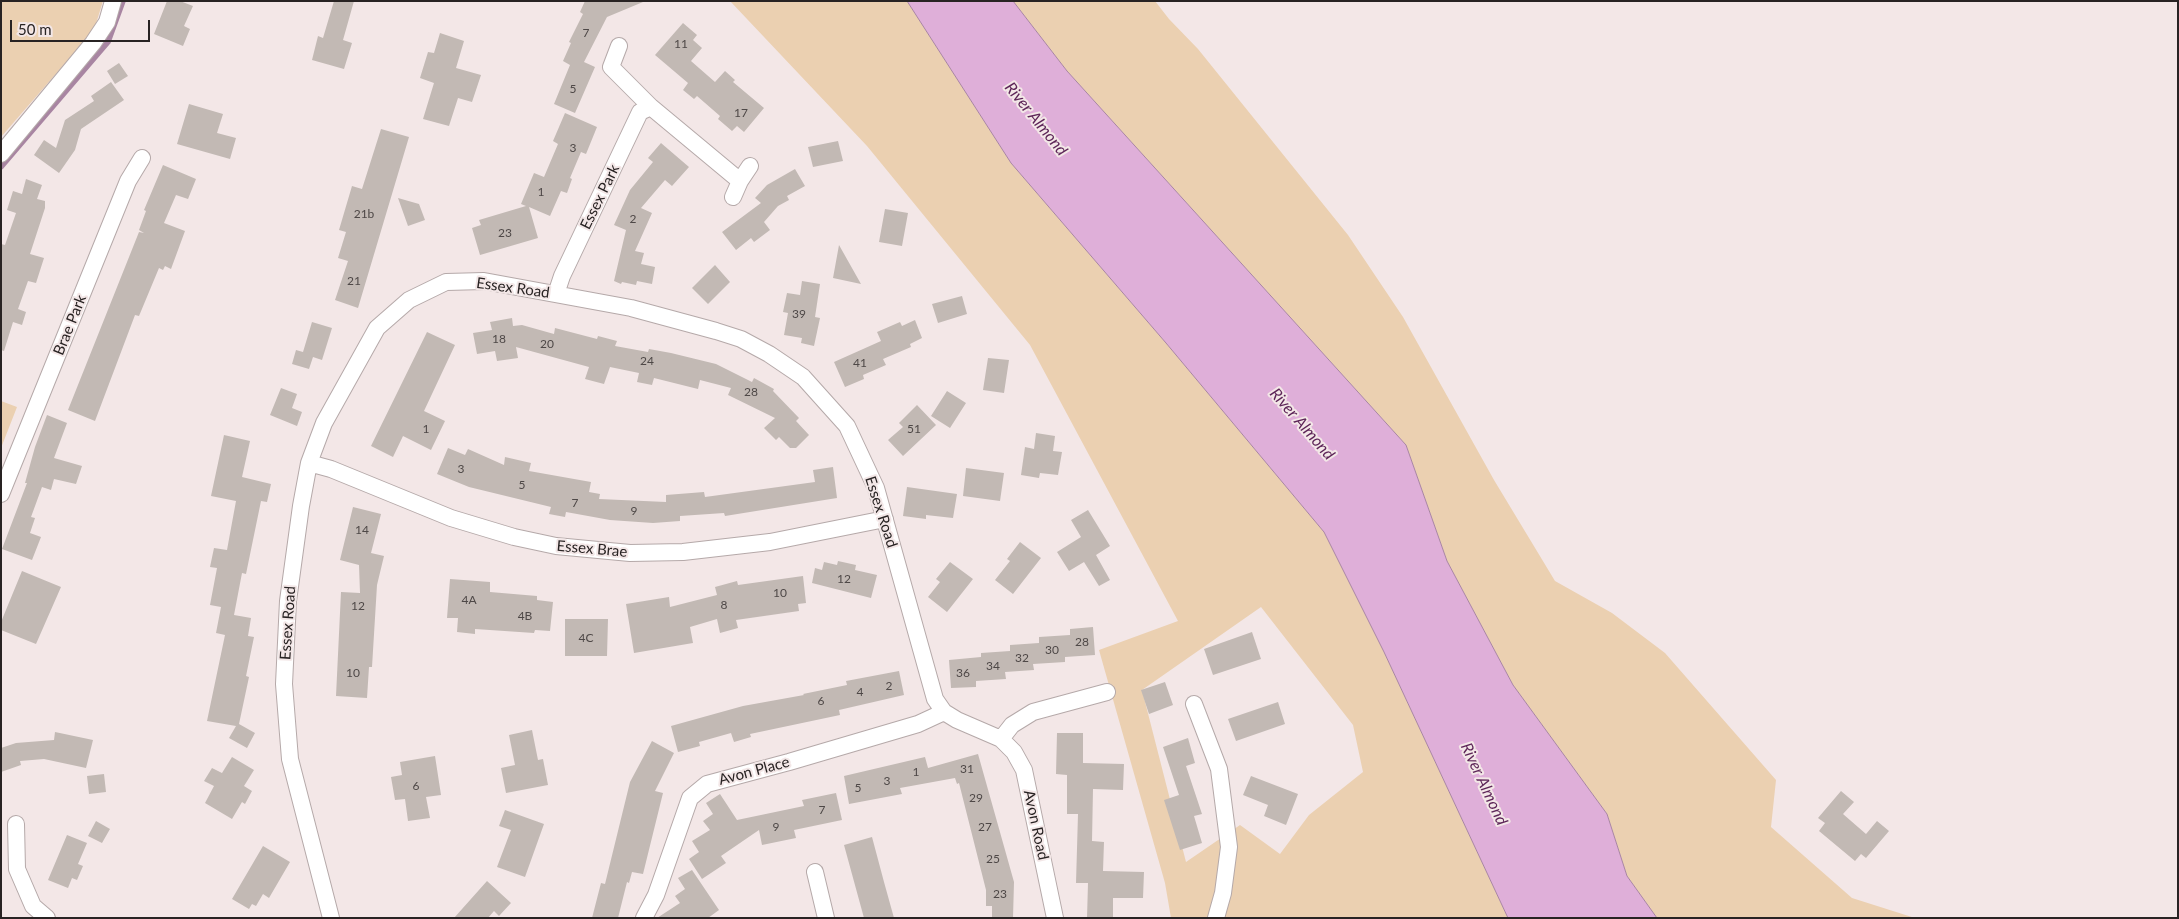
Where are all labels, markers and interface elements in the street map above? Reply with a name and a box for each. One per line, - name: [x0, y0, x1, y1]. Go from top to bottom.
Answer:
- scale bar: [12, 10, 152, 42]
- text: 50 m: [18, 20, 52, 38]
- house number: 7: [583, 26, 589, 40]
- house number: 11: [674, 37, 688, 51]
- water label: River Almond: [1001, 78, 1071, 160]
- house number: 5: [570, 82, 576, 96]
- house number: 17: [734, 106, 748, 120]
- house number: 3: [570, 141, 576, 155]
- street label: Essex Park: [577, 162, 623, 232]
- house number: 1: [538, 185, 544, 199]
- house number: 21b: [354, 207, 374, 221]
- house number: 2: [630, 212, 636, 226]
- house number: 23: [498, 226, 512, 240]
- house number: 21: [347, 274, 361, 288]
- street label: Essex Road: [475, 274, 551, 302]
- street label: Brae Park: [50, 292, 90, 358]
- house number: 39: [792, 307, 806, 321]
- house number: 18: [492, 332, 506, 346]
- house number: 20: [540, 337, 554, 351]
- house number: 24: [640, 354, 654, 368]
- house number: 41: [853, 356, 867, 370]
- water label: River Almond: [1266, 384, 1338, 464]
- house number: 28: [744, 385, 758, 399]
- house number: 1: [423, 422, 429, 436]
- house number: 51: [907, 422, 921, 436]
- house number: 3: [458, 462, 464, 476]
- street label: Essex Road: [861, 474, 901, 550]
- house number: 5: [519, 478, 525, 492]
- house number: 7: [572, 496, 578, 510]
- house number: 9: [631, 504, 637, 518]
- house number: 14: [355, 523, 369, 537]
- street label: Essex Brae: [556, 537, 628, 561]
- house number: 12: [837, 572, 851, 586]
- street label: Essex Road: [276, 585, 300, 661]
- house number: 10: [773, 586, 787, 600]
- house number: 4A: [461, 593, 477, 607]
- house number: 8: [721, 598, 727, 612]
- house number: 12: [351, 599, 365, 613]
- house number: 4B: [518, 609, 532, 623]
- house number: 4C: [579, 631, 593, 645]
- house number: 28: [1075, 635, 1089, 649]
- house number: 30: [1045, 643, 1059, 657]
- house number: 32: [1015, 651, 1029, 665]
- house number: 34: [986, 659, 1000, 673]
- house number: 10: [346, 666, 360, 680]
- house number: 36: [956, 666, 970, 680]
- house number: 2: [886, 679, 892, 693]
- house number: 4: [857, 685, 863, 699]
- house number: 6: [818, 694, 824, 708]
- water label: River Almond: [1457, 740, 1511, 828]
- street label: Avon Place: [717, 753, 791, 789]
- house number: 31: [960, 762, 974, 776]
- house number: 1: [913, 765, 919, 779]
- house number: 3: [884, 774, 890, 788]
- house number: 6: [413, 779, 419, 793]
- house number: 5: [855, 781, 861, 795]
- street label: Avon Road: [1020, 788, 1052, 862]
- house number: 29: [969, 791, 983, 805]
- house number: 7: [819, 803, 825, 817]
- house number: 9: [773, 820, 779, 834]
- house number: 27: [978, 820, 992, 834]
- house number: 25: [986, 852, 1000, 866]
- house number: 23: [993, 887, 1007, 901]

